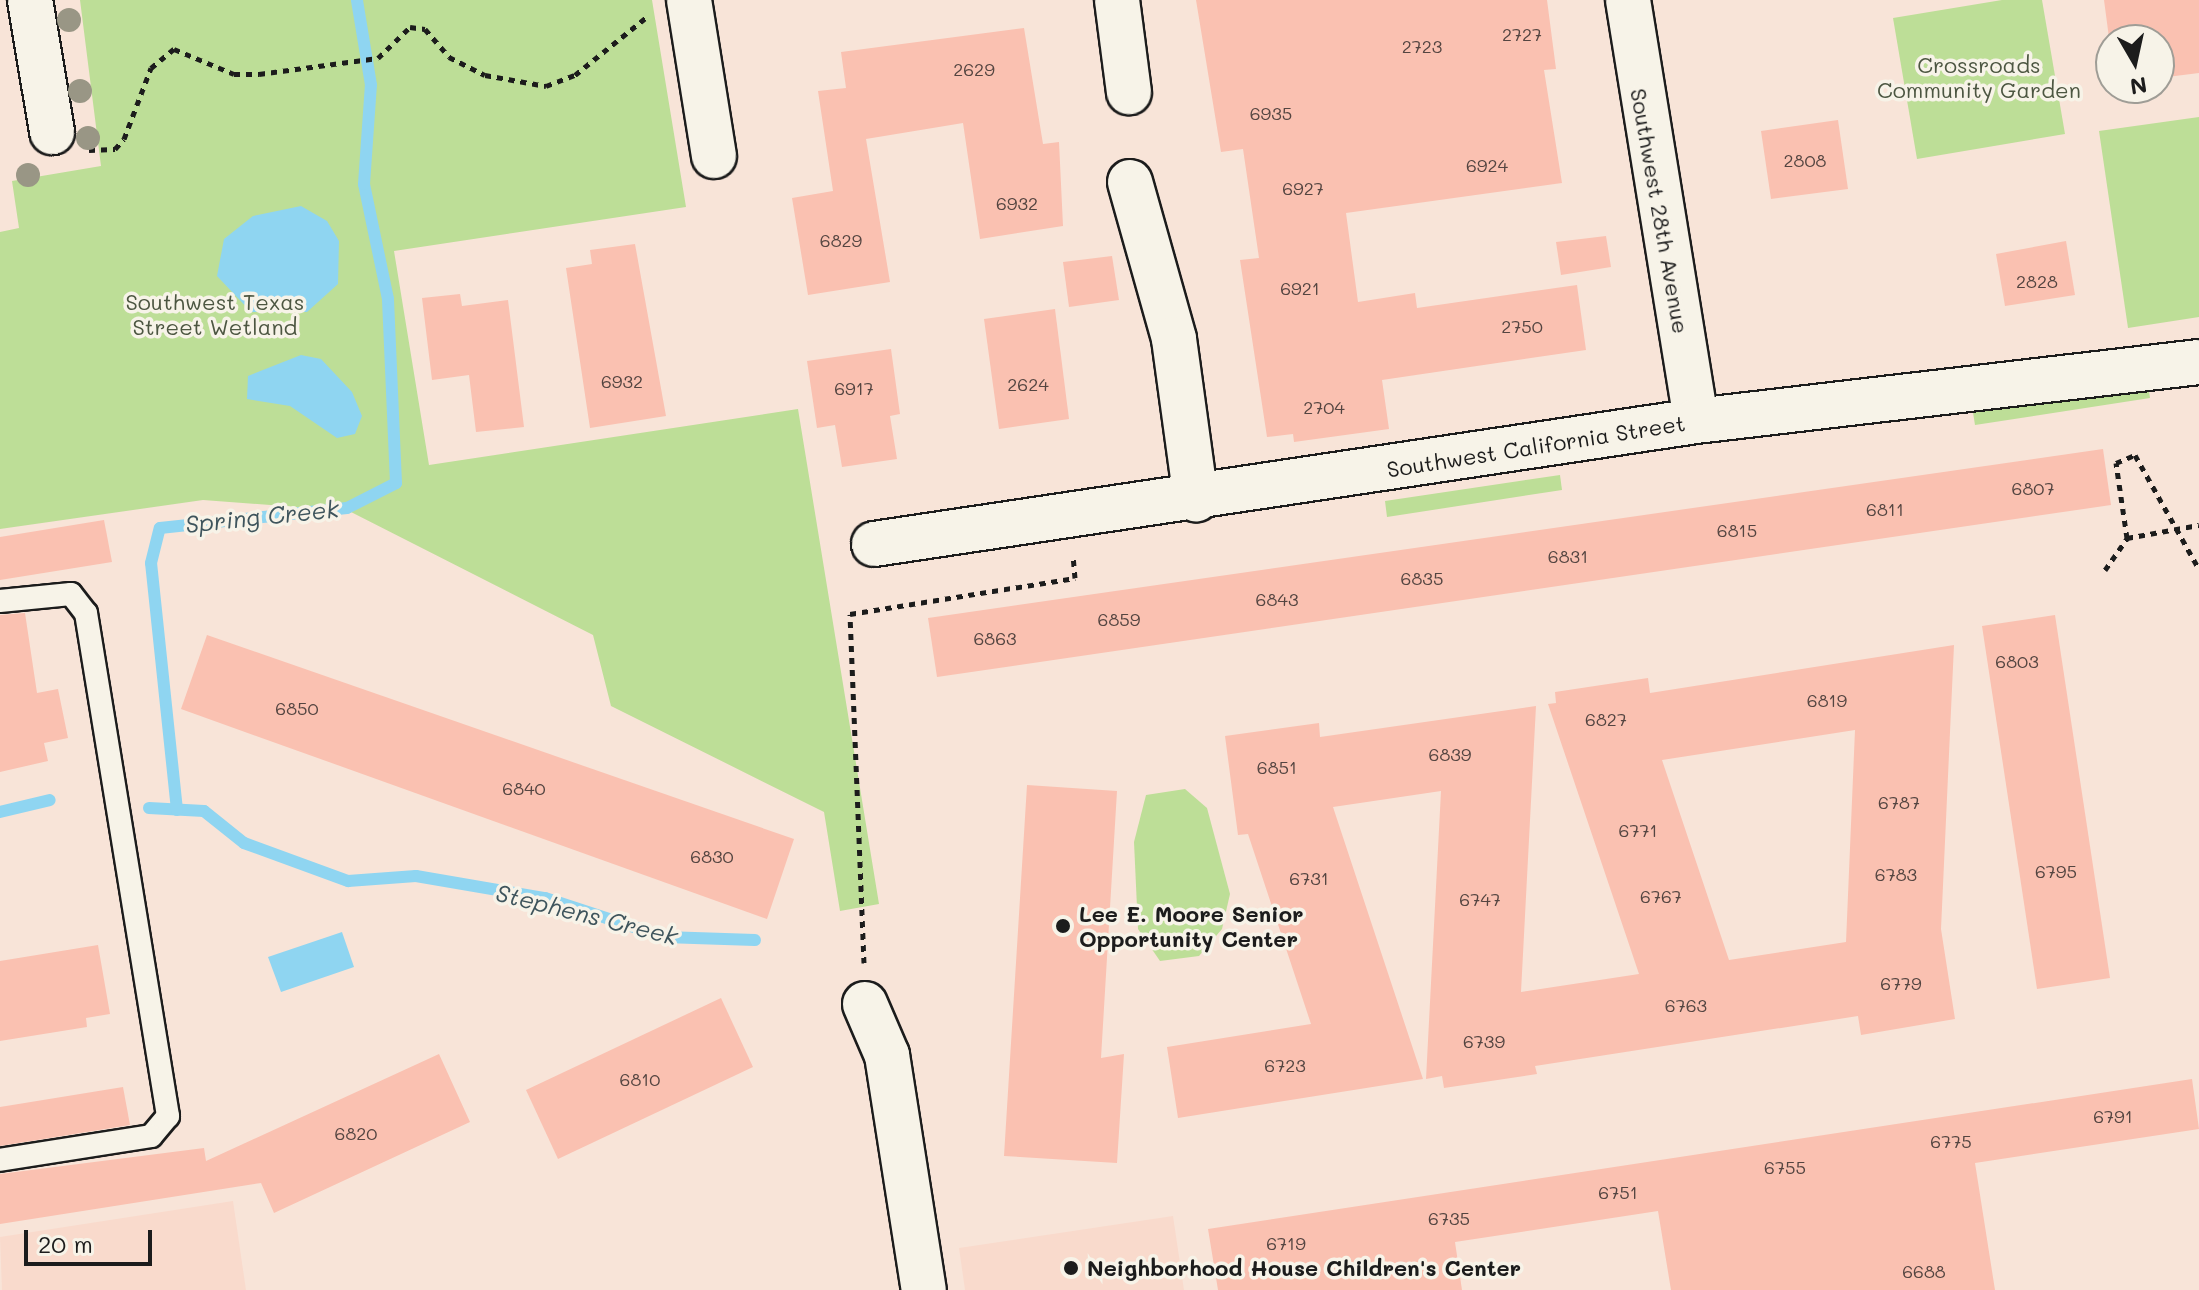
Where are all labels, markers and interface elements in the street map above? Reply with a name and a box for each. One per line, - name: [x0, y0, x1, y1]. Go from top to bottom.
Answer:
- house number: 2727: [1502, 23, 1542, 45]
- north arrow: [2095, 24, 2175, 104]
- house number: 2723: [1402, 35, 1442, 57]
- park label: Crossroads Community Garden: [1877, 51, 2081, 102]
- house number: 2629: [953, 58, 995, 80]
- text: N: [2128, 71, 2149, 102]
- street label: Southwest 28th Avenue: [1625, 86, 1695, 336]
- house number: 6935: [1250, 102, 1292, 124]
- house number: 2808: [1784, 149, 1826, 171]
- house number: 6924: [1466, 154, 1508, 176]
- house number: 6927: [1282, 177, 1324, 199]
- house number: 6932: [996, 192, 1038, 214]
- house number: 6829: [820, 229, 862, 251]
- house number: 2828: [2016, 270, 2058, 292]
- house number: 6921: [1280, 277, 1320, 299]
- park label: Southwest Texas Street Wetland: [125, 288, 305, 340]
- house number: 2750: [1501, 315, 1543, 337]
- house number: 6932: [601, 370, 643, 392]
- house number: 2624: [1007, 373, 1049, 395]
- house number: 6917: [834, 377, 874, 399]
- house number: 2704: [1303, 396, 1345, 418]
- street label: Southwest California Street: [1385, 409, 1687, 483]
- house number: 6807: [2012, 477, 2054, 499]
- water label: Spring Creek: [184, 494, 340, 538]
- house number: 6811: [1866, 498, 1904, 520]
- house number: 6815: [1717, 519, 1757, 541]
- house number: 6831: [1548, 545, 1588, 567]
- house number: 6835: [1401, 567, 1443, 589]
- house number: 6843: [1256, 588, 1298, 610]
- house number: 6859: [1098, 608, 1140, 630]
- house number: 6863: [973, 627, 1017, 649]
- house number: 6803: [1995, 650, 2039, 672]
- house number: 6819: [1807, 689, 1847, 711]
- house number: 6850: [275, 697, 319, 719]
- house number: 6827: [1585, 708, 1627, 730]
- house number: 6839: [1429, 743, 1471, 765]
- house number: 6851: [1257, 756, 1297, 778]
- house number: 6840: [502, 777, 546, 799]
- house number: 6787: [1878, 791, 1920, 813]
- house number: 6771: [1619, 819, 1657, 841]
- house number: 6830: [690, 845, 734, 867]
- house number: 6795: [2035, 860, 2077, 882]
- house number: 6783: [1875, 863, 1917, 885]
- house number: 6731: [1289, 867, 1329, 889]
- water label: Stephens Creek: [493, 877, 681, 951]
- house number: 6767: [1640, 885, 1682, 907]
- house number: 6747: [1459, 888, 1501, 910]
- place label: Lee E. Moore Senior Opportunity Center: [1079, 900, 1303, 952]
- marker: Lee E. Moore Senior Opportunity Center: [1054, 917, 1072, 935]
- house number: 6779: [1880, 972, 1922, 994]
- house number: 6763: [1665, 994, 1707, 1016]
- house number: 6739: [1463, 1030, 1505, 1052]
- house number: 6723: [1264, 1054, 1306, 1076]
- house number: 6810: [620, 1068, 660, 1090]
- house number: 6791: [2093, 1105, 2133, 1127]
- house number: 6820: [335, 1122, 377, 1144]
- house number: 6775: [1930, 1130, 1972, 1152]
- house number: 6755: [1764, 1156, 1806, 1178]
- house number: 6751: [1598, 1181, 1638, 1203]
- house number: 6735: [1428, 1207, 1470, 1229]
- scale bar: [28, 1214, 156, 1264]
- text: 20 m: [38, 1228, 93, 1259]
- house number: 6719: [1266, 1232, 1306, 1254]
- place label: Neighborhood House Children's Center: [1087, 1255, 1521, 1281]
- marker: Neighborhood House Children's Center: [1062, 1259, 1080, 1277]
- house number: 6688: [1902, 1260, 1946, 1282]

